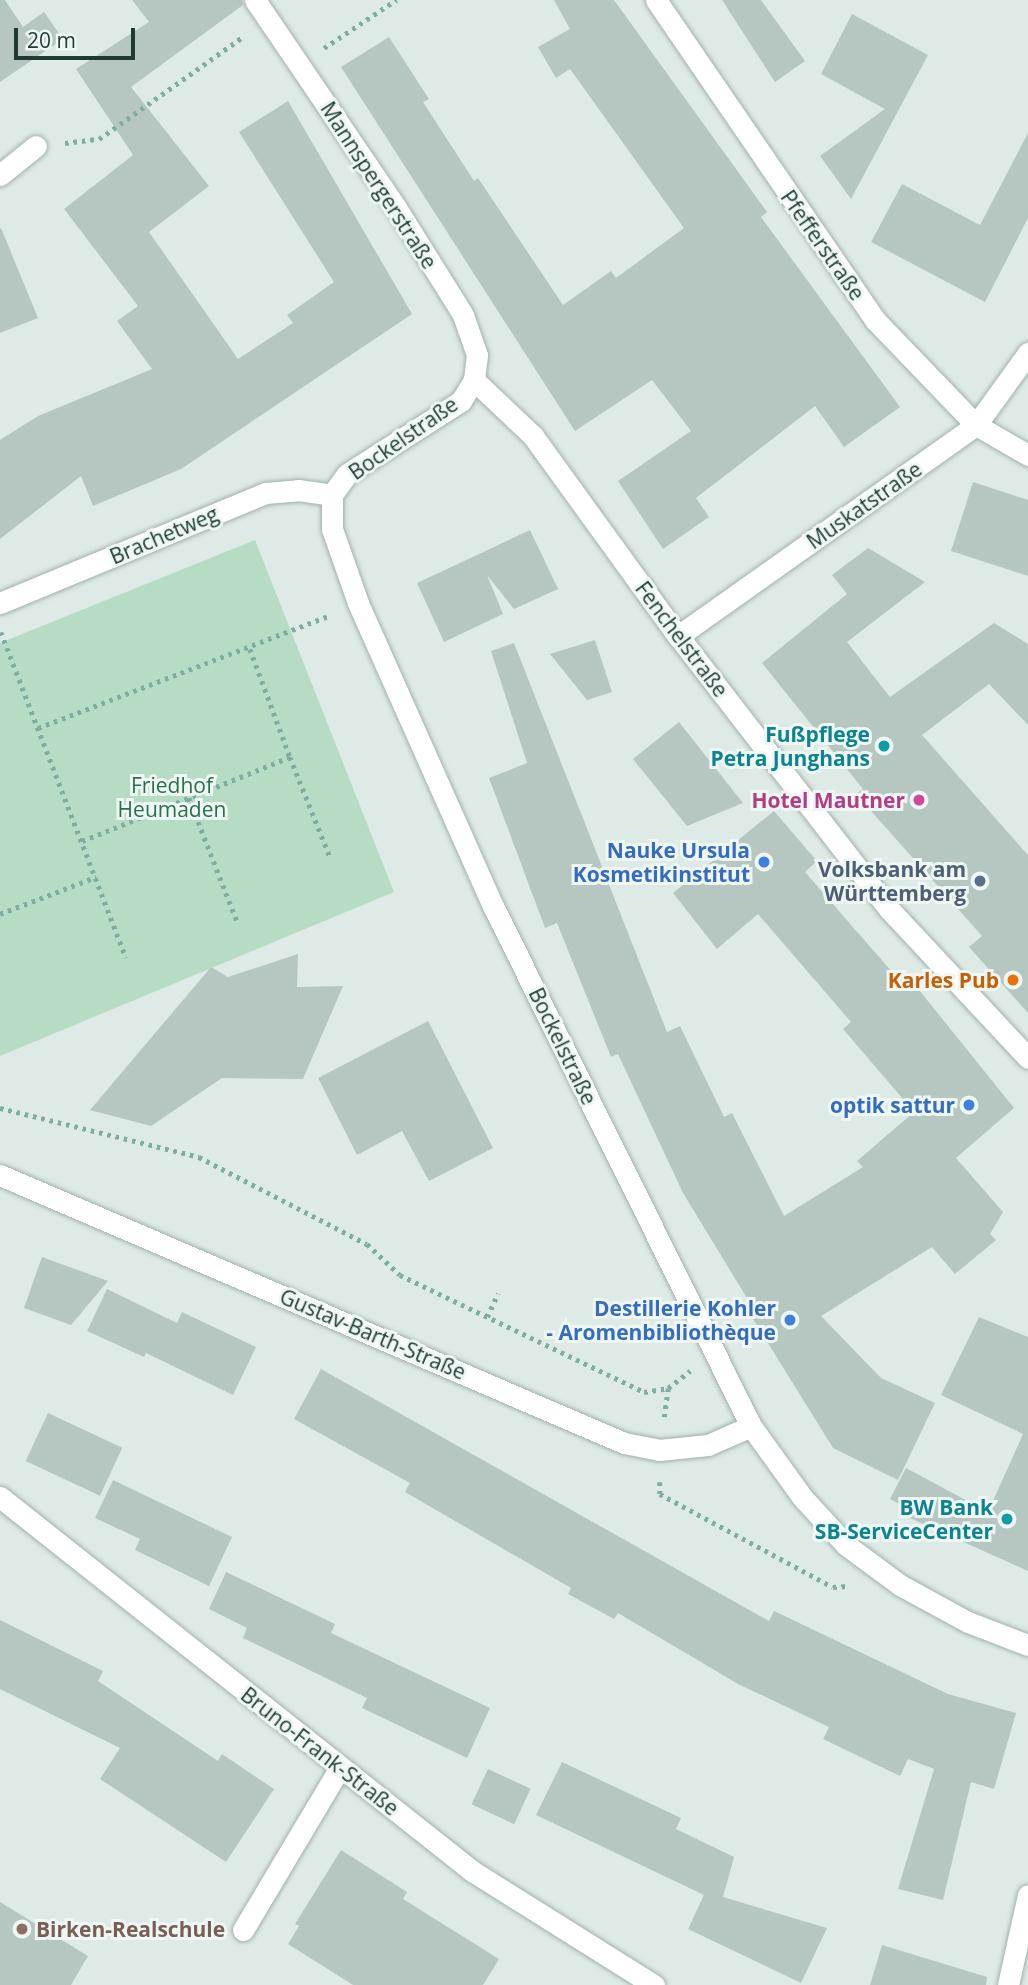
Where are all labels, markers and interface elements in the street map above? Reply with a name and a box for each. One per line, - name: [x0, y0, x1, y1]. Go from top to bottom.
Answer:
- scale bar: [18, 14, 138, 58]
- text: 20 m: [27, 26, 76, 54]
- street label: Mannspergerstraße: [316, 97, 442, 273]
- street label: Pfefferstraße: [776, 185, 870, 305]
- street label: Bockelstraße: [344, 391, 462, 485]
- street label: Muskatstraße: [802, 456, 926, 554]
- street label: Brachetweg: [106, 501, 222, 569]
- street label: Fenchelstraße: [630, 576, 734, 702]
- place label: Fußpflege Petra Junghans: [710, 721, 870, 771]
- marker: Fußpflege Petra Junghans: [876, 738, 892, 754]
- park label: Friedhof Heumaden: [118, 772, 226, 822]
- place label: Hotel Mautner: [751, 787, 905, 813]
- marker: Hotel Mautner: [911, 792, 927, 808]
- place label: Nauke Ursula Kosmetikinstitut: [573, 837, 750, 887]
- marker: Nauke Ursula Kosmetikinstitut: [756, 854, 772, 870]
- place label: Volksbank am Württemberg: [818, 856, 966, 906]
- marker: Volksbank am Württemberg: [972, 873, 988, 889]
- place label: Karles Pub: [888, 967, 999, 993]
- marker: Karles Pub: [1005, 972, 1021, 988]
- street label: Bockelstraße: [524, 983, 602, 1109]
- place label: optik sattur: [830, 1092, 955, 1118]
- marker: optik sattur: [961, 1097, 977, 1113]
- street label: Gustav-Barth-Straße: [276, 1283, 470, 1385]
- place label: Destillerie Kohler - Aromenbibliothèque: [546, 1295, 776, 1345]
- marker: Destillerie Kohler - Aromenbibliothèque: [782, 1312, 798, 1328]
- place label: BW Bank SB-ServiceCenter: [815, 1494, 993, 1544]
- marker: BW Bank SB-ServiceCenter: [999, 1511, 1015, 1527]
- street label: Bruno-Frank-Straße: [236, 1682, 404, 1820]
- place label: Birken-Realschule: [36, 1916, 225, 1942]
- marker: Birken-Realschule: [14, 1921, 30, 1937]

